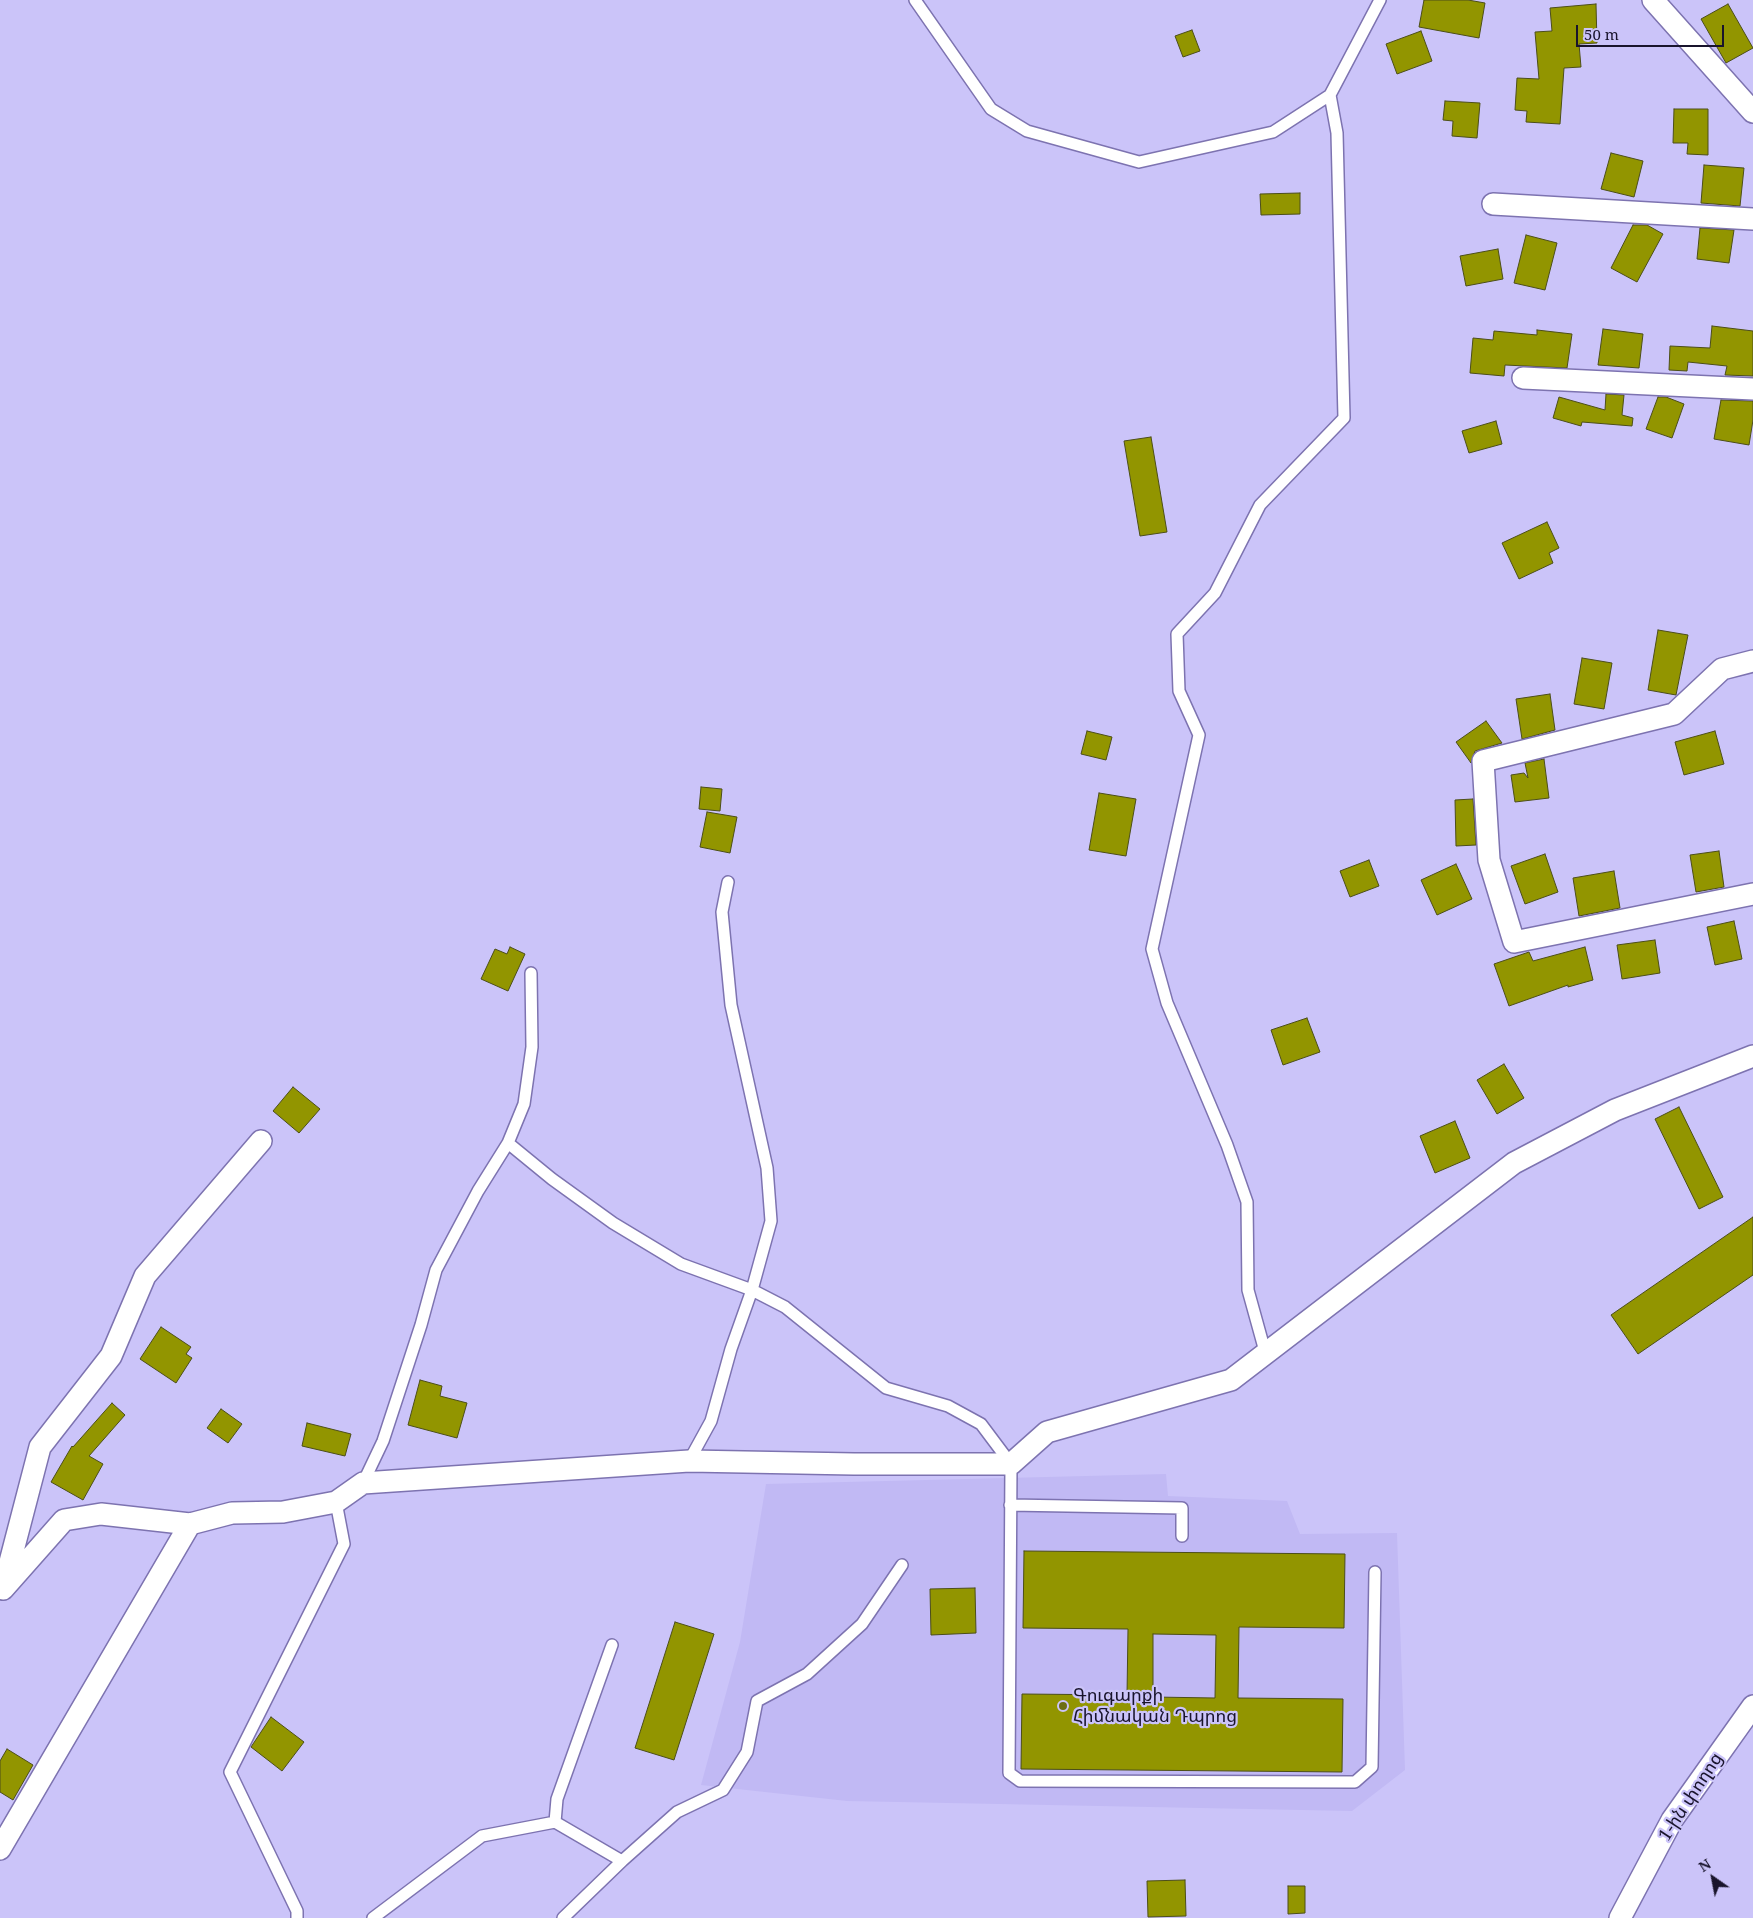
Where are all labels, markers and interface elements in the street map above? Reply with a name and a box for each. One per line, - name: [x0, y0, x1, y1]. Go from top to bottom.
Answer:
- scale bar: [1578, 15, 1726, 47]
- text: 50 m: [1584, 24, 1619, 44]
- place label: Գուգարքի Հիմնական Դպրոց: [1073, 1685, 1237, 1728]
- marker: Գուգարքի Հիմնական Դպրոց: [1057, 1700, 1069, 1712]
- street label: 1-ին փողոց: [1654, 1749, 1728, 1845]
- north arrow: [1688, 1853, 1738, 1903]
- text: N: [1695, 1854, 1714, 1876]

